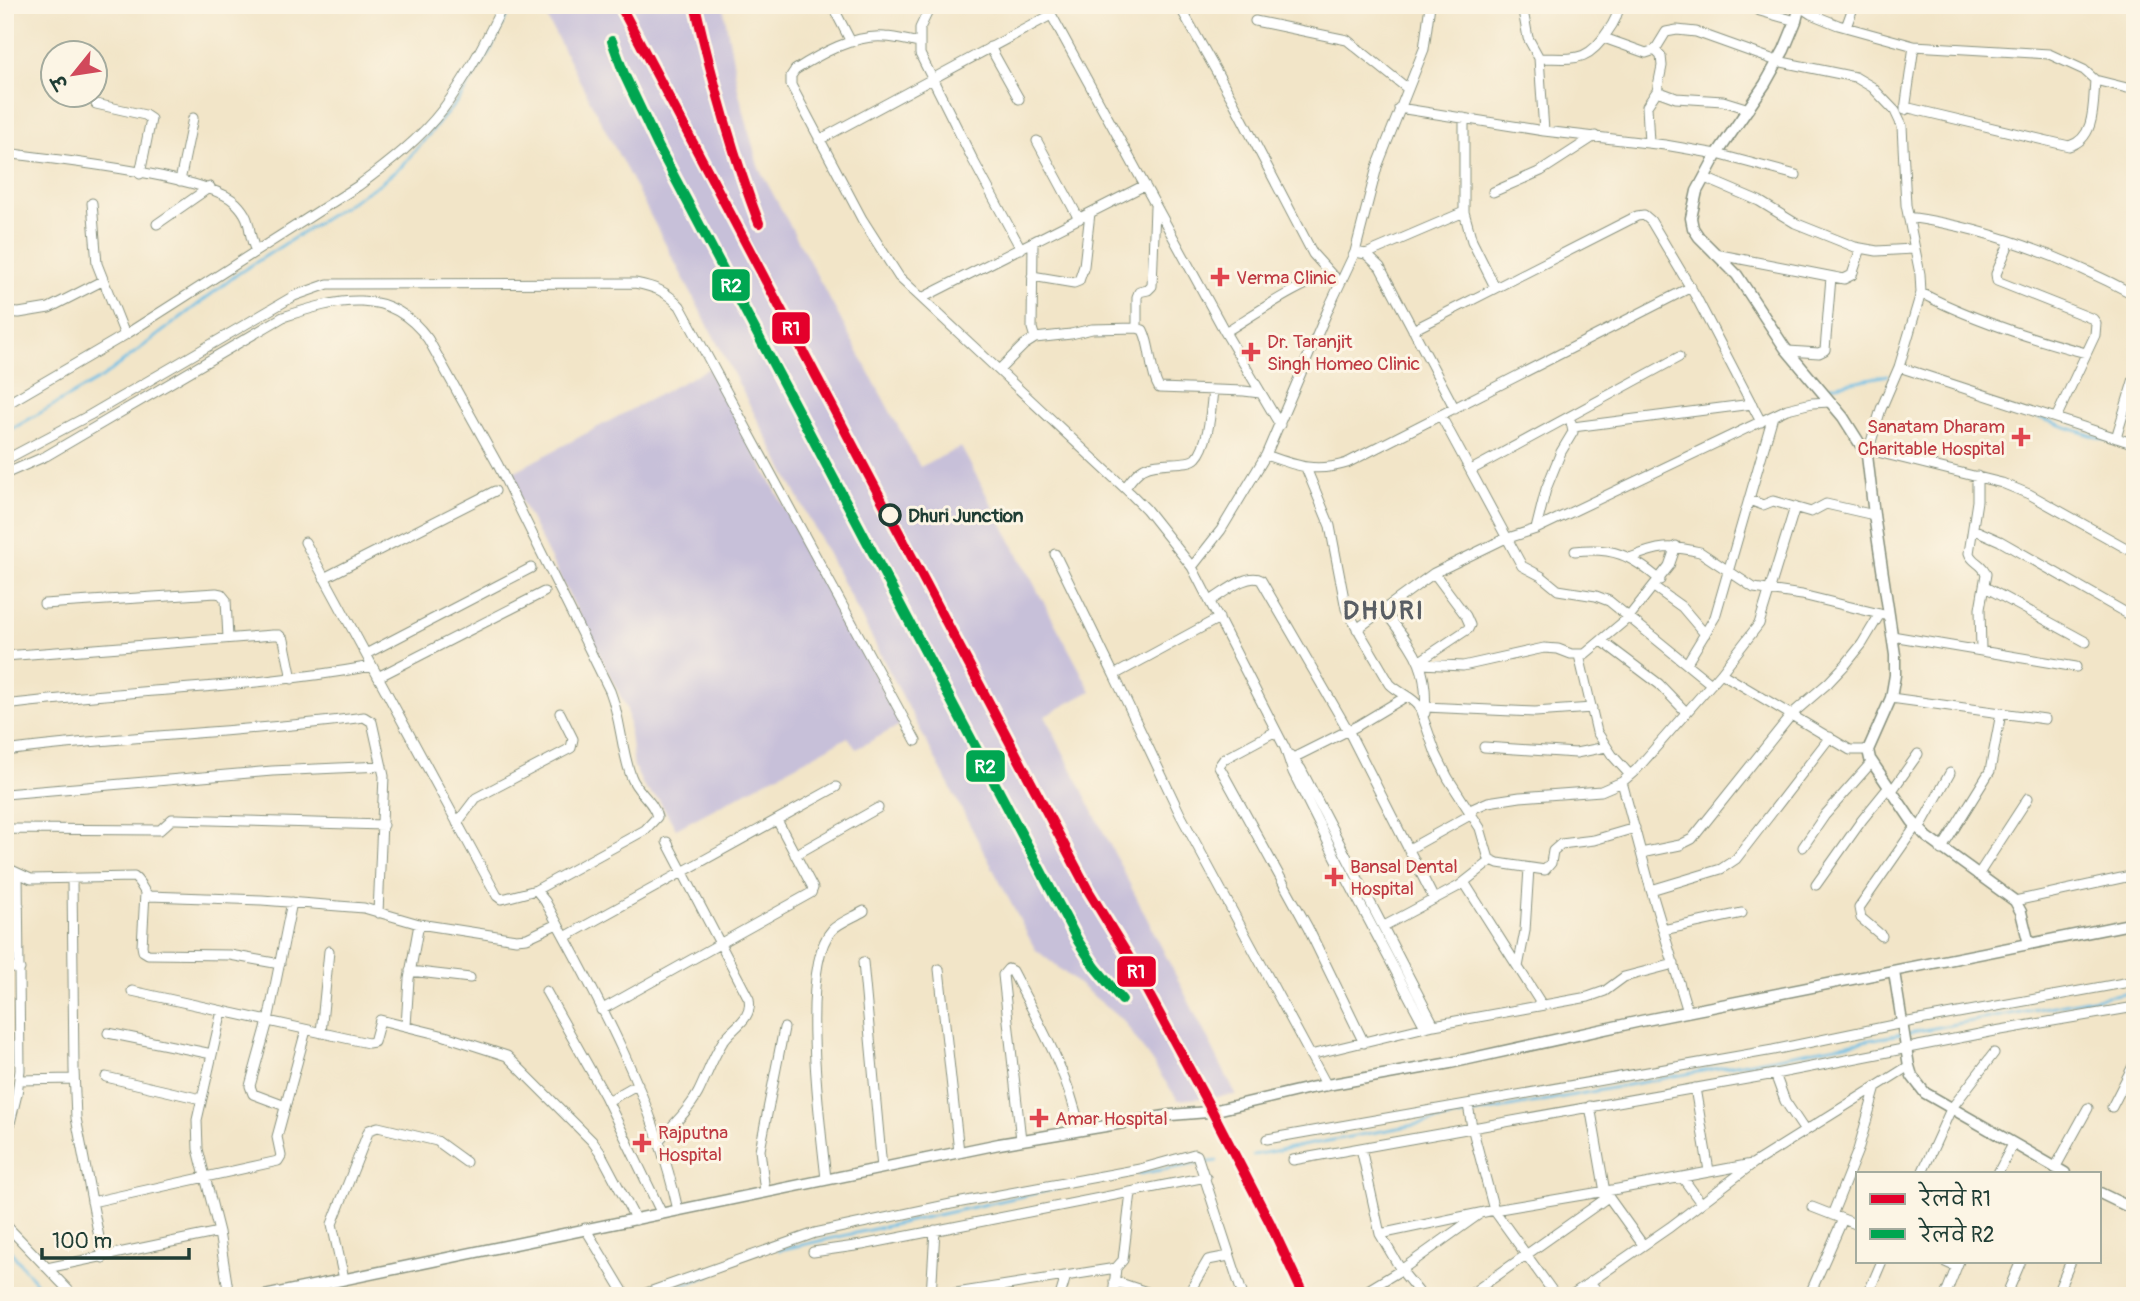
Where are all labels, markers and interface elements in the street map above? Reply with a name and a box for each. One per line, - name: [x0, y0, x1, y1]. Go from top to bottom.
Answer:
- north arrow: [38, 38, 108, 108]
- text: उ: [45, 68, 75, 95]
- place label: Verma Clinic: [1236, 266, 1337, 290]
- marker: Verma Clinic: [1210, 267, 1230, 287]
- line badge: R2: [711, 268, 751, 302]
- text: R2: [720, 274, 742, 298]
- line badge: R1: [771, 311, 811, 345]
- text: R1: [782, 317, 800, 341]
- place label: Dr. Taranjit Singh Homeo Clinic: [1267, 330, 1421, 376]
- marker: Dr. Taranjit Singh Homeo Clinic: [1241, 342, 1261, 362]
- place label: Sanatam Dharam Charitable Hospital: [1857, 415, 2005, 461]
- marker: Sanatam Dharam Charitable Hospital: [2011, 427, 2031, 447]
- marker: Dhuri Junction: [879, 504, 901, 526]
- place label: Dhuri Junction: [908, 504, 1024, 528]
- district label: DHURI: [1343, 595, 1425, 627]
- line badge: R2: [965, 749, 1006, 783]
- text: R2: [974, 755, 996, 779]
- place label: Bansal Dental Hospital: [1350, 855, 1458, 901]
- marker: Bansal Dental Hospital: [1324, 867, 1344, 887]
- line badge: R1: [1116, 955, 1157, 988]
- text: R1: [1127, 960, 1145, 984]
- place label: Amar Hospital: [1055, 1107, 1168, 1131]
- marker: Amar Hospital: [1029, 1108, 1049, 1128]
- place label: Rajputna Hospital: [658, 1121, 728, 1167]
- marker: Rajputna Hospital: [632, 1133, 652, 1153]
- legend: [1856, 1172, 2102, 1262]
- text: रेलवे R1: [1917, 1181, 1991, 1213]
- scale bar: [42, 1217, 189, 1261]
- text: रेलवे R2: [1917, 1217, 1995, 1249]
- text: 100 m: [52, 1228, 112, 1255]

